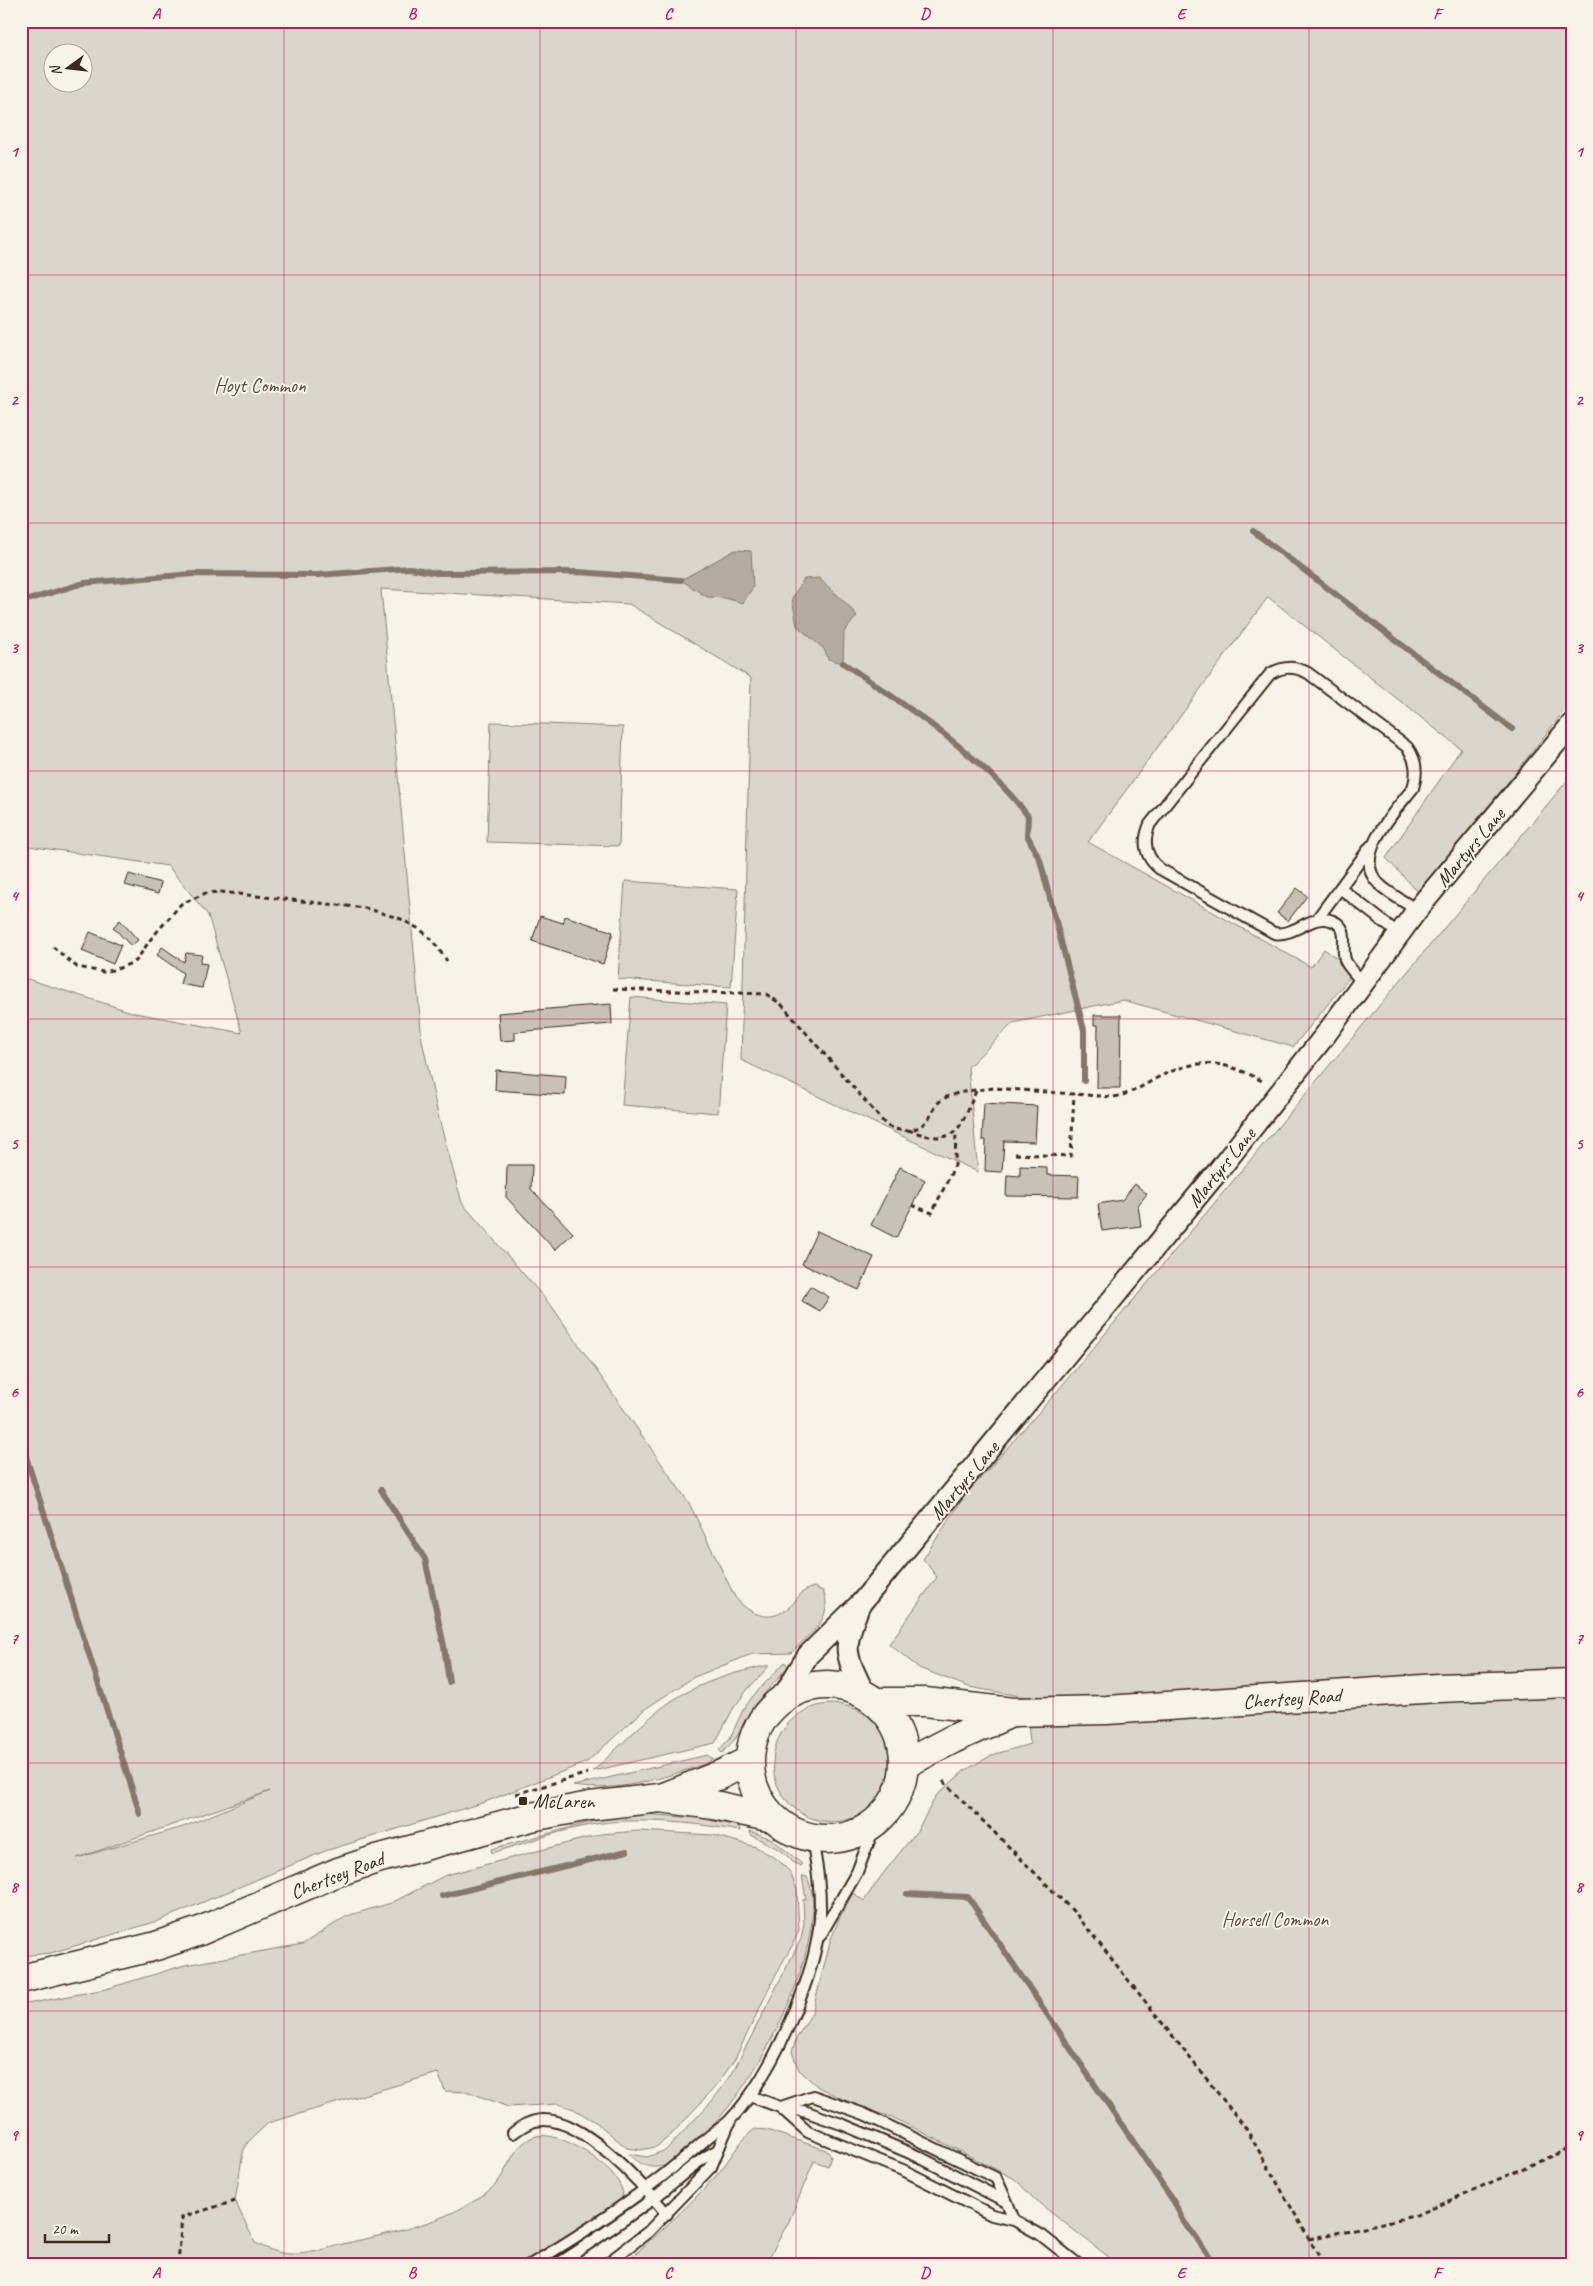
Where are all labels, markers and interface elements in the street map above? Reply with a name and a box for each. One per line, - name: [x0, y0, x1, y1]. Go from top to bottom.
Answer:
- text: A: [152, 4, 162, 24]
- text: B: [408, 4, 418, 24]
- text: C: [664, 4, 674, 24]
- text: D: [920, 4, 931, 24]
- text: E: [1177, 4, 1188, 24]
- text: F: [1433, 4, 1444, 24]
- north arrow: [42, 42, 92, 92]
- text: N: [46, 63, 65, 78]
- text: 1: [10, 142, 19, 162]
- text: 1: [1575, 142, 1584, 162]
- park label: Hoyt Common: [214, 373, 307, 398]
- text: 2: [10, 390, 19, 410]
- text: 2: [1575, 390, 1584, 410]
- text: 3: [10, 638, 19, 658]
- text: 3: [1575, 638, 1584, 658]
- street label: Martyrs Lane: [1430, 802, 1512, 892]
- text: 4: [10, 886, 19, 906]
- text: 4: [1575, 886, 1584, 906]
- street label: Martyrs Lane: [1182, 1121, 1262, 1212]
- text: 5: [11, 1134, 20, 1154]
- text: 5: [1576, 1134, 1585, 1154]
- text: 6: [10, 1382, 19, 1402]
- text: 6: [1575, 1382, 1584, 1402]
- street label: Martyrs Lane: [924, 1435, 1006, 1525]
- text: 7: [10, 1629, 19, 1649]
- text: 7: [1575, 1629, 1584, 1649]
- street label: Chertsey Road: [1242, 1682, 1345, 1714]
- place label: McLaren: [533, 1789, 595, 1814]
- marker: McLaren: [517, 1795, 529, 1807]
- street label: Chertsey Road: [287, 1845, 390, 1905]
- text: 8: [10, 1877, 19, 1897]
- text: 8: [1575, 1877, 1584, 1897]
- park label: Horsell Common: [1222, 1907, 1329, 1932]
- text: 9: [10, 2125, 19, 2145]
- text: 9: [1575, 2125, 1584, 2145]
- scale bar: [45, 2211, 109, 2243]
- text: 20 m: [52, 2220, 79, 2239]
- text: A: [152, 2263, 162, 2283]
- text: B: [408, 2263, 418, 2283]
- text: C: [664, 2263, 674, 2283]
- text: D: [920, 2263, 931, 2283]
- text: E: [1177, 2263, 1188, 2283]
- text: F: [1433, 2263, 1444, 2283]

